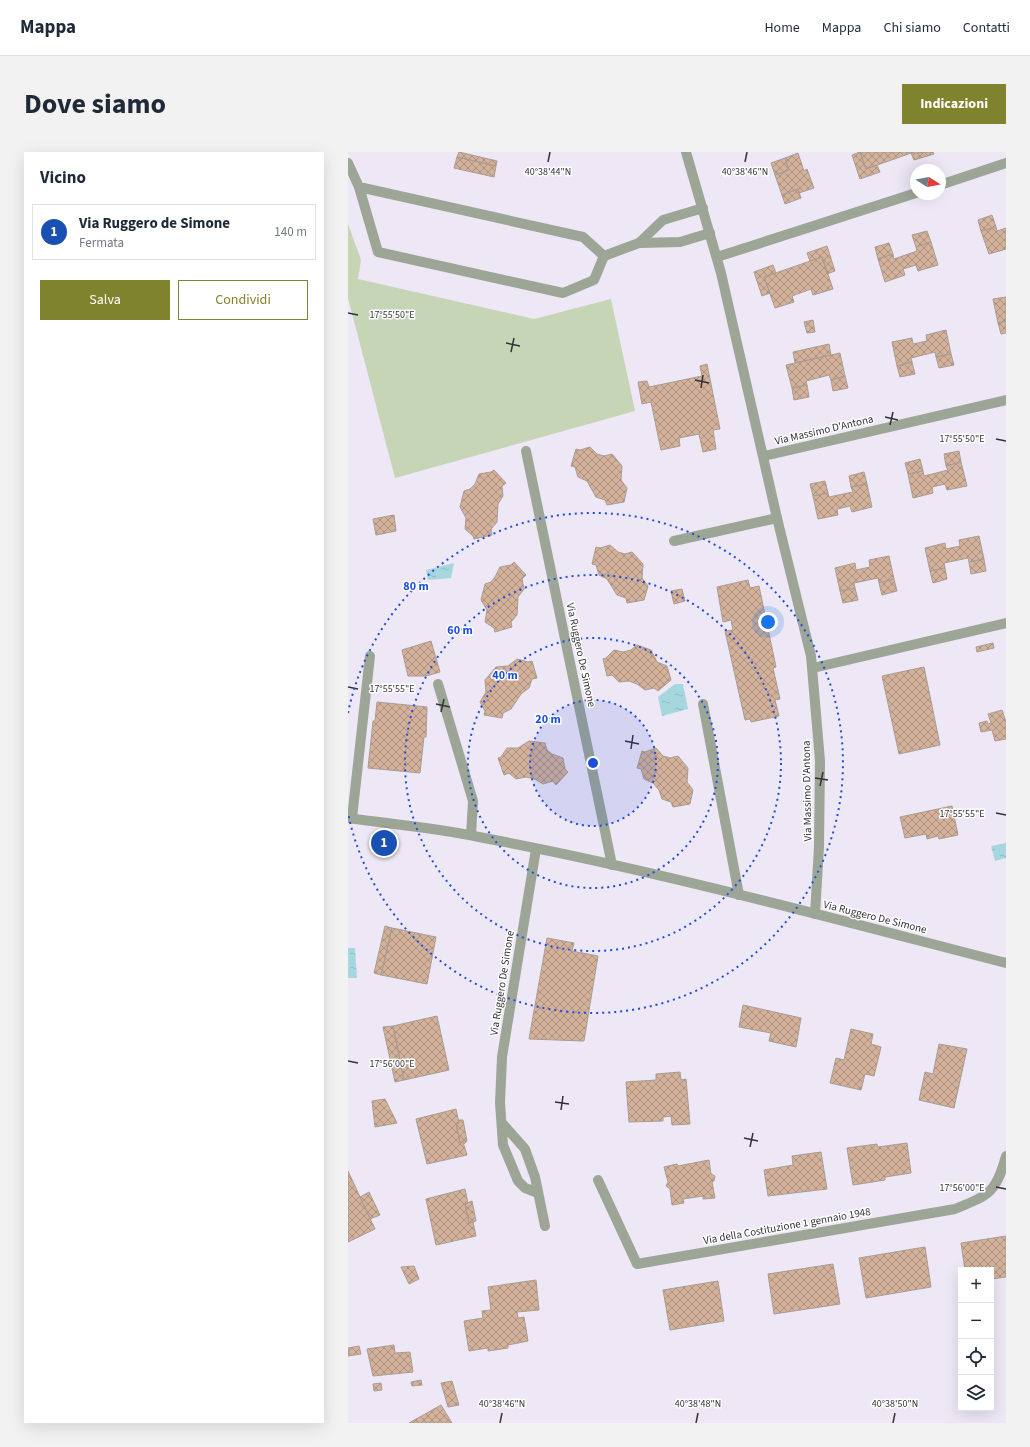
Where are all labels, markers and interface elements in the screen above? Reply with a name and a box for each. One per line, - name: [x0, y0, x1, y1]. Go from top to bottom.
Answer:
- text: Mappa: [20, 14, 76, 41]
- text: Home: [764, 18, 800, 38]
- text: Mappa: [822, 18, 861, 38]
- text: Chi siamo: [883, 18, 941, 38]
- text: Contatti: [963, 18, 1010, 38]
- text: Dove siamo: [24, 84, 166, 124]
- button: Indicazioni: [902, 84, 1006, 124]
- north arrow: [910, 164, 946, 200]
- text: 40°38'44"N: [525, 165, 571, 179]
- text: 40°38'46"N: [722, 165, 768, 179]
- text: Vicino: [40, 166, 86, 190]
- text: Via Ruggero de Simone: [79, 213, 230, 234]
- text: 1: [51, 223, 57, 241]
- text: 140 m: [274, 223, 307, 241]
- text: Fermata: [79, 234, 124, 252]
- button: Salva: [40, 280, 170, 320]
- button: Condividi: [178, 280, 308, 320]
- text: 17°55'50"E: [369, 308, 415, 322]
- street label: Via Massimo D'Antona: [773, 411, 875, 449]
- text: 17°55'50"E: [939, 432, 985, 446]
- text: 80 m: [403, 578, 429, 595]
- street label: Via Ruggero De Simone: [563, 602, 599, 709]
- your location: [758, 612, 778, 632]
- text: 60 m: [447, 622, 473, 639]
- text: 40 m: [492, 667, 518, 684]
- text: 17°55'55"E: [369, 682, 415, 696]
- text: 20 m: [535, 711, 561, 728]
- street label: Via Massimo D'Antona: [799, 740, 815, 842]
- centre of rings: [586, 756, 600, 770]
- text: 17°55'55"E: [939, 807, 985, 821]
- pin: 1: [371, 828, 397, 858]
- street label: Via Ruggero De Simone: [822, 897, 929, 937]
- street label: Via Ruggero De Simone: [486, 929, 518, 1037]
- text: 17°56'00"E: [369, 1057, 415, 1071]
- text: 17°56'00"E: [939, 1181, 985, 1195]
- street label: Via della Costituzione 1 gennaio 1948: [702, 1204, 872, 1248]
- map controls: [958, 1267, 994, 1411]
- button: +: [958, 1267, 994, 1303]
- button: −: [958, 1303, 994, 1339]
- button: locate: [958, 1339, 994, 1375]
- button: layers: [958, 1375, 994, 1411]
- text: 40°38'46"N: [479, 1397, 525, 1411]
- text: 40°38'48"N: [675, 1397, 721, 1411]
- text: 40°38'50"N: [872, 1397, 918, 1411]

